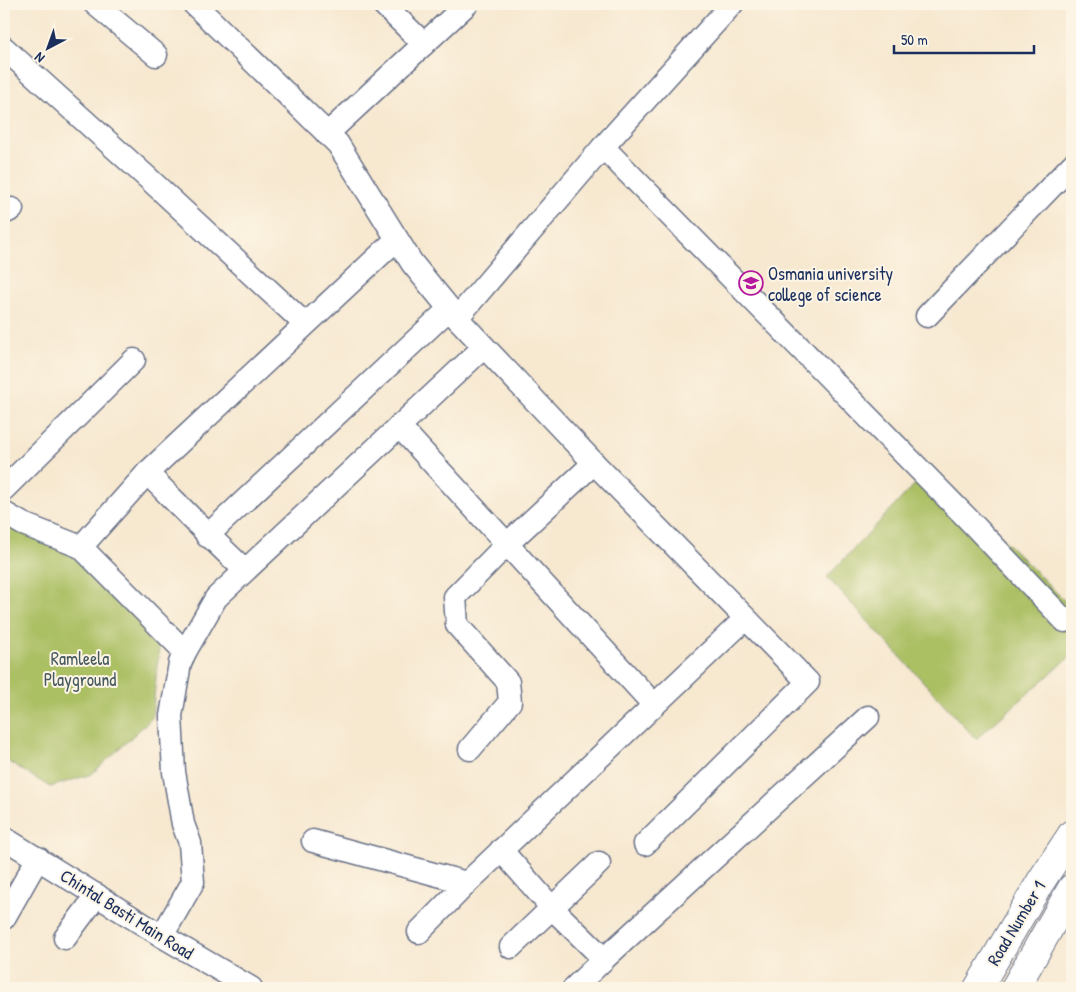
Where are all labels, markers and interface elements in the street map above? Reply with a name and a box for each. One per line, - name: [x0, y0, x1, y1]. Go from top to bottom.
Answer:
- north arrow: [22, 22, 72, 72]
- scale bar: [894, 22, 1034, 54]
- text: 50 m: [901, 29, 928, 50]
- text: N: [30, 48, 48, 68]
- place label: Osmania university college of science: [768, 261, 893, 307]
- school or university icon: Osmania university college of science: [738, 270, 764, 296]
- park label: Ramleela Playground: [44, 646, 116, 692]
- street label: Chintal Basti Main Road: [56, 863, 198, 965]
- street label: Road Number 1: [981, 876, 1051, 970]

